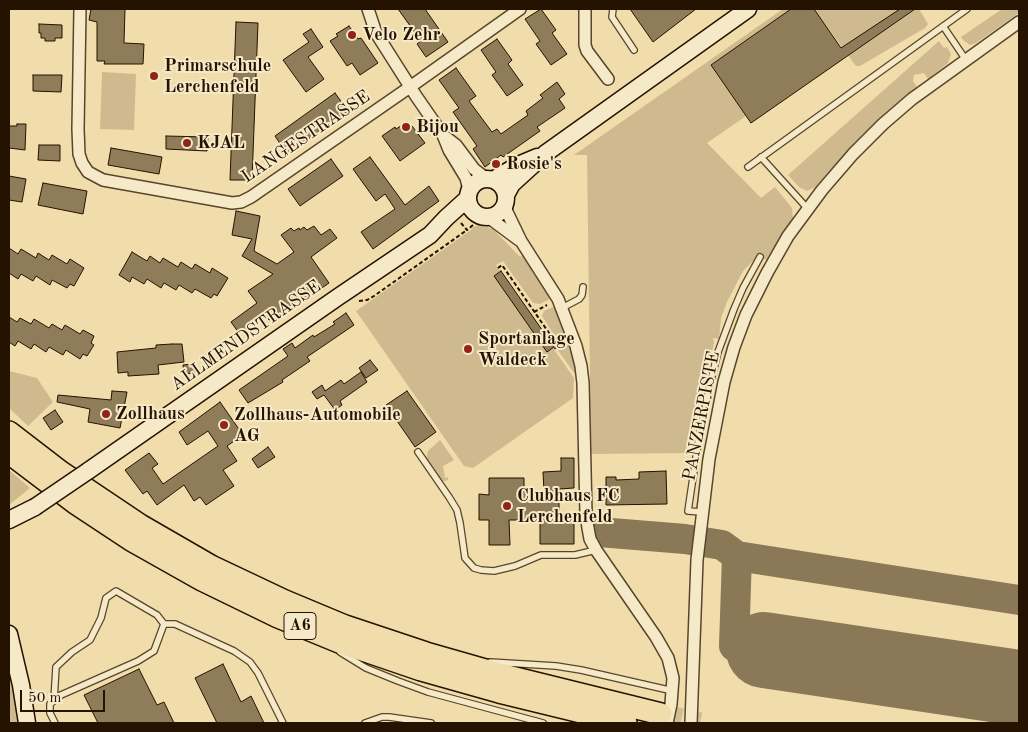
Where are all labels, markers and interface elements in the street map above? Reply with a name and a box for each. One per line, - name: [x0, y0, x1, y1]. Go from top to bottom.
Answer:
- place label: Velo Zehr: [362, 24, 440, 46]
- marker: Velo Zehr: [346, 29, 358, 41]
- place label: Primarschule Lerchenfeld: [164, 55, 271, 98]
- marker: Primarschule Lerchenfeld: [148, 70, 160, 82]
- street label: LANGESTRASSE: [238, 86, 374, 188]
- place label: Bijou: [416, 116, 459, 138]
- marker: Bijou: [400, 121, 412, 133]
- place label: KJAL: [197, 132, 245, 154]
- marker: KJAL: [181, 137, 193, 149]
- place label: Rosie's: [506, 153, 562, 175]
- marker: Rosie's: [490, 158, 502, 170]
- street label: ALLMENDSTRASSE: [167, 276, 325, 396]
- place label: Sportanlage Waldeck: [478, 328, 575, 370]
- marker: Sportanlage Waldeck: [462, 343, 474, 355]
- street label: PANZERPISTE: [679, 349, 725, 483]
- place label: Zollhaus: [116, 403, 185, 425]
- place label: Zollhaus-Automobile AG: [234, 404, 401, 446]
- marker: Zollhaus: [100, 408, 112, 420]
- marker: Zollhaus-Automobile AG: [218, 419, 230, 431]
- place label: Clubhaus FC Lerchenfeld: [517, 485, 620, 528]
- marker: Clubhaus FC Lerchenfeld: [501, 500, 513, 512]
- road number: A6: [284, 612, 316, 640]
- scale bar: [22, 680, 108, 712]
- text: 50 m: [28, 691, 62, 706]

